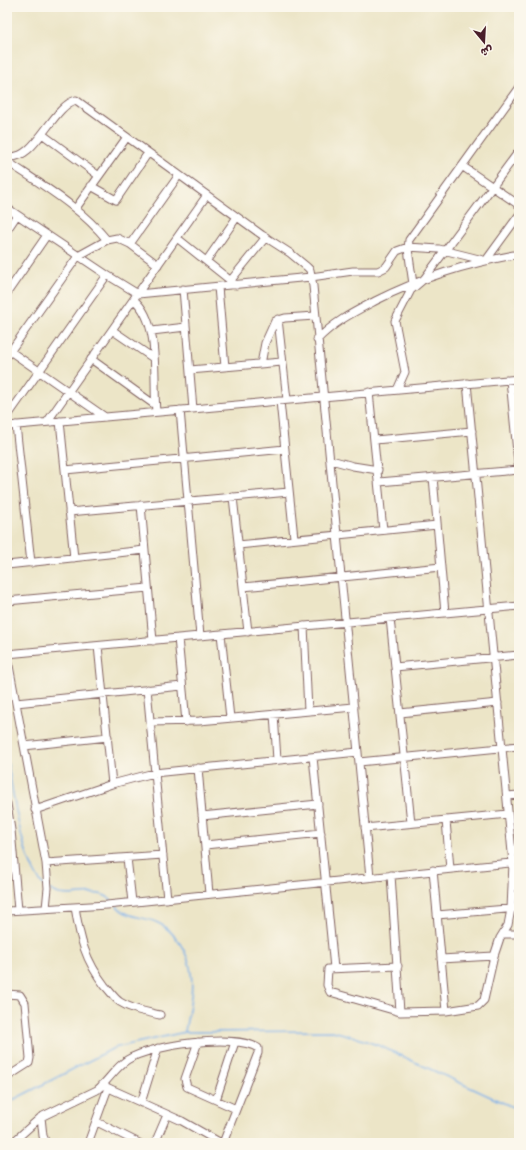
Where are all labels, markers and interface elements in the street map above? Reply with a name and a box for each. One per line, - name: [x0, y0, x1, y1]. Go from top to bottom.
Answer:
- north arrow: [464, 22, 504, 62]
- text: ش: [479, 43, 495, 60]

